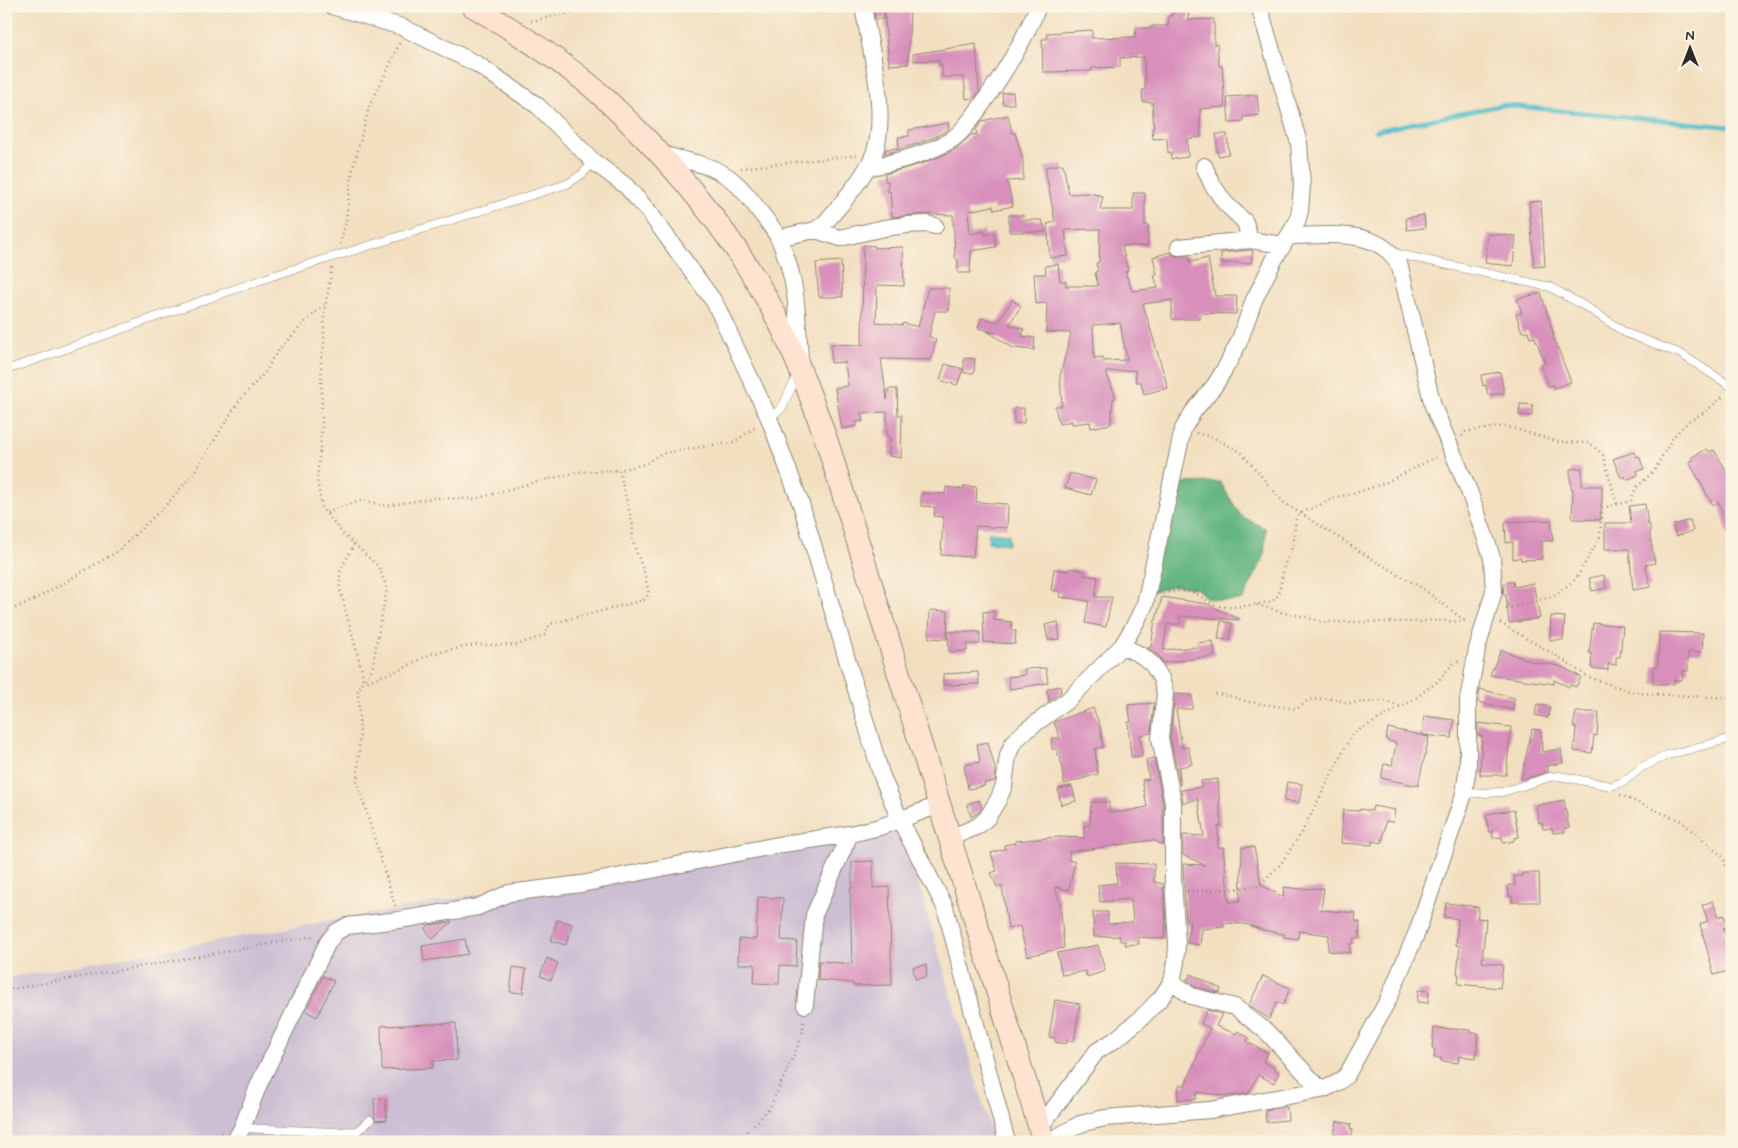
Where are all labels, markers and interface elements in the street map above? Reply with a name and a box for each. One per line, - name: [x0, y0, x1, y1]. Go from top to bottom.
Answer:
- north arrow: [1666, 22, 1716, 72]
- text: N: [1685, 27, 1695, 45]

